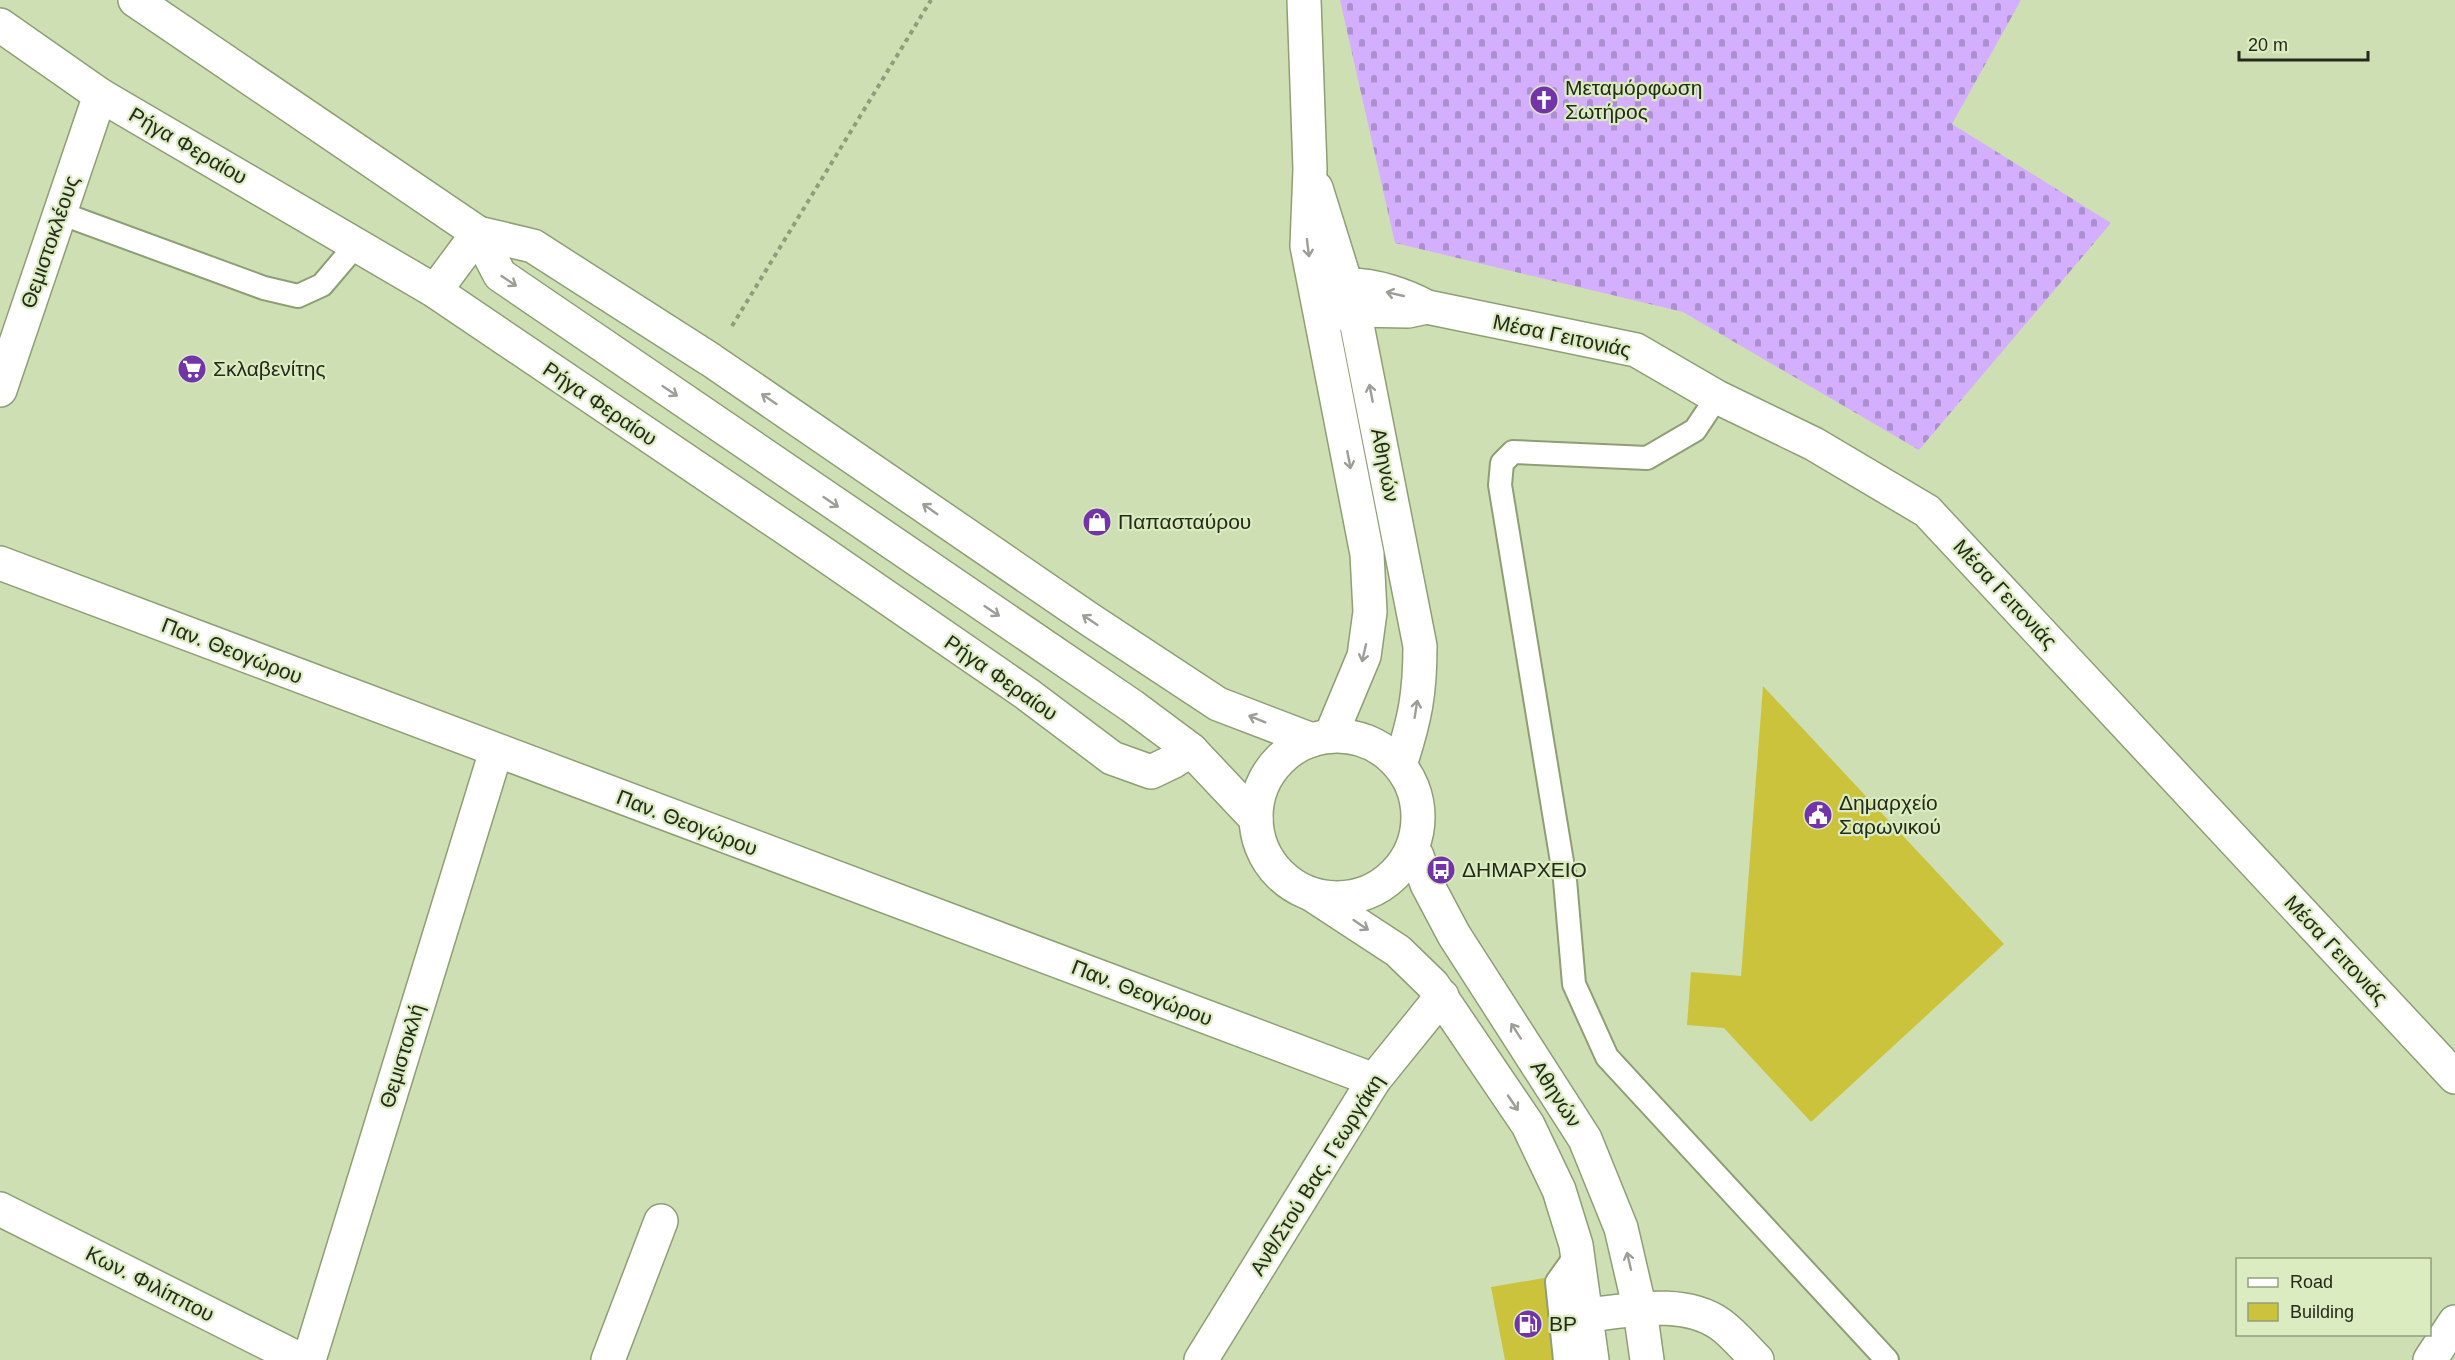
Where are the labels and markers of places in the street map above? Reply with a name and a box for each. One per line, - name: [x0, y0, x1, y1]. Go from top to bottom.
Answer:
- place label: Μεταμόρφωση Σωτήρος: [1565, 76, 1702, 123]
- church icon: Μεταμόρφωση Σωτήρος: [1528, 84, 1560, 116]
- supermarket icon: Σκλαβενίτης: [176, 353, 208, 385]
- place label: Σκλαβενίτης: [213, 357, 326, 380]
- shop icon: Παπασταύρου: [1081, 506, 1113, 538]
- place label: Παπασταύρου: [1118, 510, 1251, 533]
- place label: Δημαρχείο Σαρωνικού: [1839, 791, 1941, 838]
- public building icon: Δημαρχείο Σαρωνικού: [1802, 799, 1834, 831]
- bus stop icon: ΔΗΜΑΡΧΕΙΟ: [1425, 854, 1457, 886]
- place label: ΔΗΜΑΡΧΕΙΟ: [1462, 858, 1587, 881]
- fuel station icon: BP: [1512, 1308, 1544, 1340]
- place label: BP: [1549, 1312, 1577, 1335]

